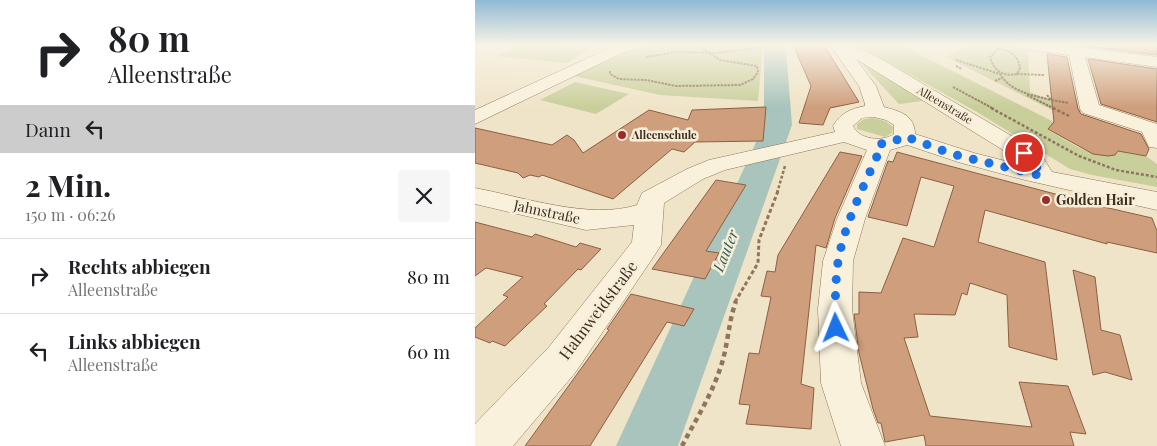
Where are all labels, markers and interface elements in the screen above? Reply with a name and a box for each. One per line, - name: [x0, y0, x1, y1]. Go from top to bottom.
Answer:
- text: 80 m: [108, 14, 190, 61]
- icon: right: [25, 20, 90, 85]
- text: Alleenstraße: [108, 59, 232, 89]
- street label: Alleenstraße: [914, 82, 976, 127]
- icon: left: [81, 115, 109, 143]
- text: Dann: [25, 116, 71, 142]
- place label: Alleenschule: [631, 127, 697, 142]
- marker: Alleenschule: [616, 129, 628, 141]
- pin: [1003, 132, 1045, 174]
- icon: arrive: [1010, 139, 1038, 167]
- text: 2 Min.: [25, 165, 111, 205]
- button: close: [398, 170, 450, 222]
- place label: Golden Hair: [1056, 190, 1135, 209]
- marker: Golden Hair: [1040, 194, 1052, 206]
- street label: Jahnstraße: [511, 195, 582, 228]
- text: 150 m · 06:26: [25, 204, 115, 225]
- water label: Lauter: [707, 226, 743, 275]
- text: Rechts abbiegen: [68, 253, 211, 279]
- street label: Hahnweidstraße: [554, 256, 642, 363]
- icon: right: [25, 262, 53, 290]
- text: 80 m: [407, 263, 450, 289]
- text: Alleenstraße: [68, 279, 158, 300]
- position arrow: [809, 301, 861, 353]
- text: Links abbiegen: [68, 328, 201, 354]
- icon: left: [25, 337, 53, 365]
- text: 60 m: [407, 338, 450, 364]
- text: Alleenstraße: [68, 354, 158, 375]

